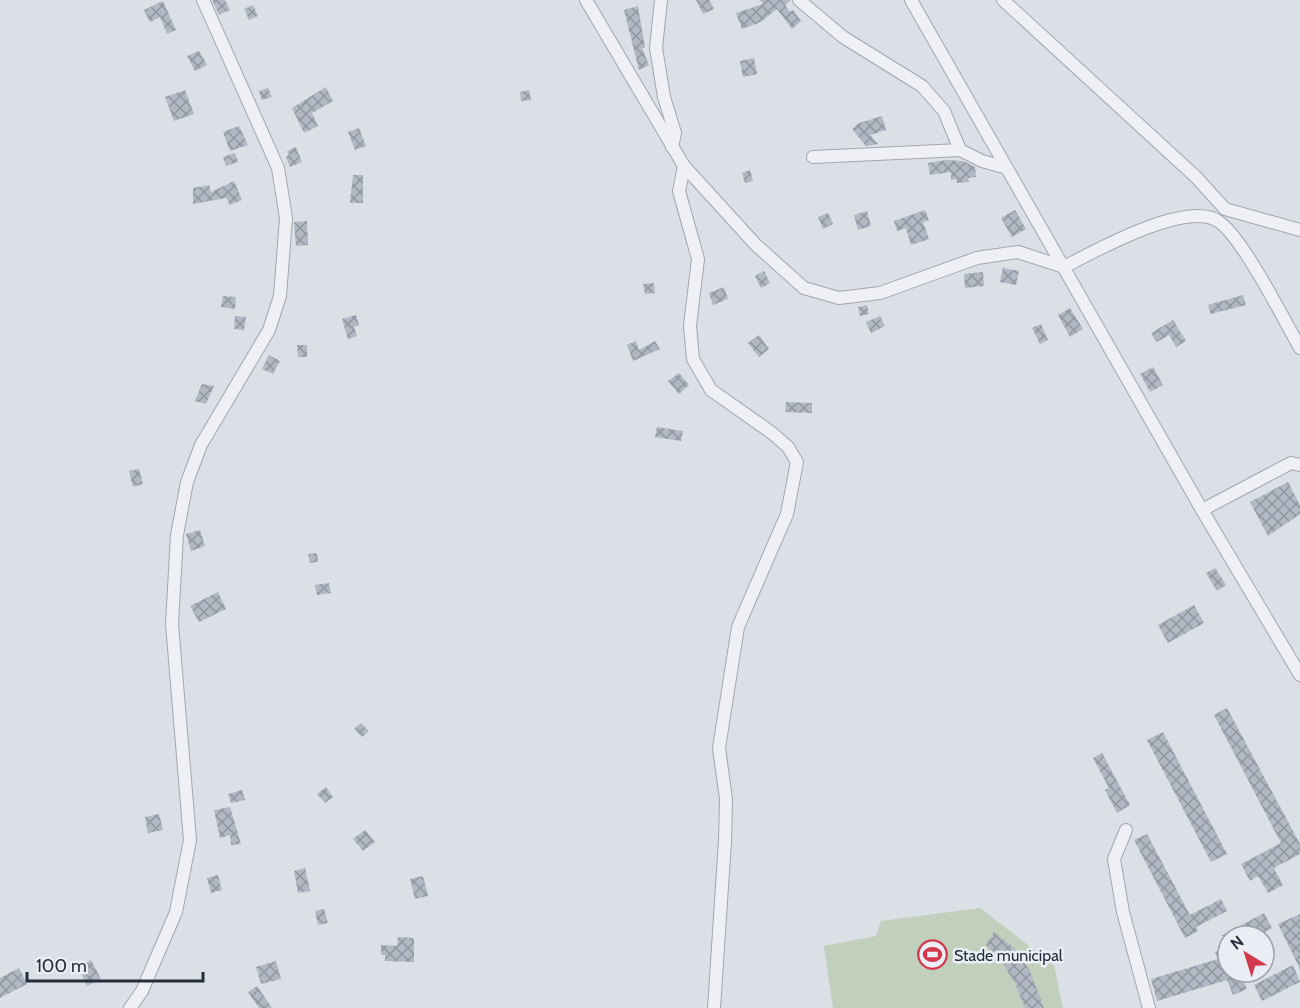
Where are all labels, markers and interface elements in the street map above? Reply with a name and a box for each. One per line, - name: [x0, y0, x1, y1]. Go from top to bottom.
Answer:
- north arrow: [1216, 924, 1276, 984]
- text: N: [1227, 932, 1247, 954]
- sports icon: Stade municipal: [917, 939, 949, 971]
- scale bar: [27, 945, 202, 983]
- place label: Stade municipal: [954, 946, 1063, 965]
- text: 100 m: [36, 955, 87, 977]

